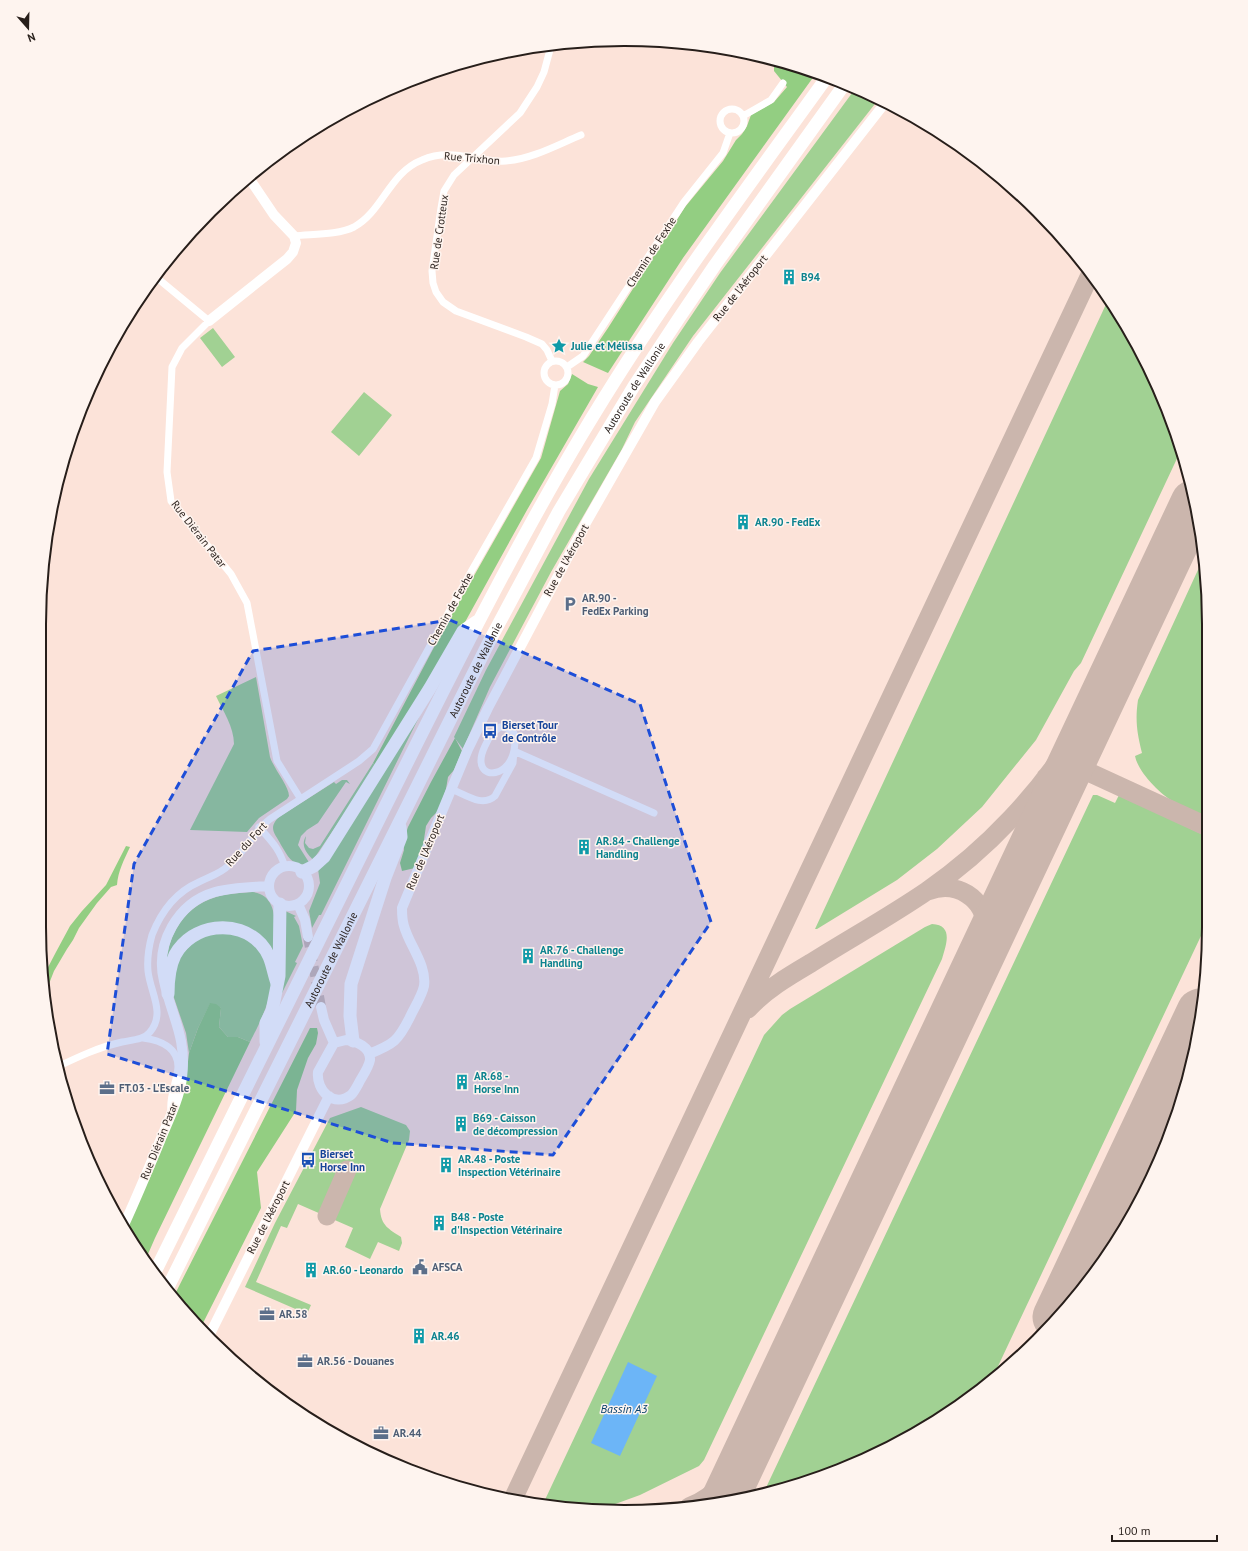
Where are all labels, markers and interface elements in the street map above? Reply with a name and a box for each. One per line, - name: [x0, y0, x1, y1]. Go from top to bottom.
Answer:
- north arrow: [8, 8, 48, 48]
- text: N: [26, 30, 37, 45]
- street label: Rue Trixhon: [444, 149, 500, 167]
- street label: Rue de Crotteux: [427, 193, 451, 270]
- street label: Chemin de Fexhe: [623, 214, 679, 290]
- street label: Rue de l'Aéroport: [710, 252, 771, 324]
- building icon: B94: [780, 268, 798, 286]
- place label: B94: [801, 270, 821, 284]
- place icon: Julie et Mélissa: [550, 337, 568, 355]
- place label: Julie et Mélissa: [570, 339, 643, 353]
- street label: Autoroute de Wallonie: [600, 339, 668, 436]
- street label: Rue Diérain Patar: [168, 497, 230, 571]
- building icon: AR.90 - FedEx: [734, 513, 752, 531]
- place label: AR.90 - FedEx: [755, 515, 820, 529]
- street label: Rue de l'Aéroport: [540, 521, 592, 599]
- street label: Chemin de Fexhe: [424, 570, 476, 648]
- place label: AR.90 - FedEx Parking: [582, 591, 649, 618]
- parking icon: AR.90 - FedEx Parking: [561, 595, 579, 613]
- street label: Autoroute de Wallonie: [446, 619, 505, 720]
- place label: Bierset Tour de Contrôle: [502, 718, 558, 745]
- bus stop icon: Bierset Tour de Contrôle: [481, 722, 499, 740]
- street label: Rue de l'Aéroport: [403, 812, 447, 892]
- street label: Rue du Fort: [222, 819, 270, 869]
- place label: AR.84 - Challenge Handling: [596, 834, 680, 861]
- building icon: AR.84 - Challenge Handling: [575, 838, 593, 856]
- street label: Autoroute de Wallonie: [301, 909, 361, 1010]
- place label: AR.76 - Challenge Handling: [540, 943, 624, 970]
- building icon: AR.76 - Challenge Handling: [519, 947, 537, 965]
- place label: AR.68 - Horse Inn: [474, 1069, 519, 1096]
- building icon: AR.68 - Horse Inn: [453, 1073, 471, 1091]
- office icon: FT.03 - L'Escale: [98, 1079, 116, 1097]
- place label: FT.03 - L'Escale: [119, 1081, 190, 1095]
- street label: Rue Diérain Patar: [137, 1100, 181, 1182]
- place label: B69 - Caisson de décompression: [473, 1111, 558, 1138]
- building icon: B69 - Caisson de décompression: [452, 1115, 470, 1133]
- place label: Bierset Horse Inn: [320, 1147, 365, 1174]
- bus stop icon: Bierset Horse Inn: [299, 1151, 317, 1169]
- place label: AR.48 - Poste Inspection Vétérinaire: [458, 1152, 561, 1179]
- building icon: AR.48 - Poste Inspection Vétérinaire: [437, 1156, 455, 1174]
- street label: Rue de l'Aéroport: [243, 1178, 293, 1256]
- place label: B48 - Poste d'Inspection Vétérinaire: [451, 1210, 563, 1237]
- building icon: B48 - Poste d'Inspection Vétérinaire: [430, 1214, 448, 1232]
- public building icon: AFSCA: [411, 1258, 429, 1276]
- place label: AFSCA: [432, 1260, 463, 1274]
- building icon: AR.60 - Leonardo: [302, 1261, 320, 1279]
- place label: AR.60 - Leonardo: [323, 1263, 404, 1277]
- office icon: AR.58: [258, 1305, 276, 1323]
- place label: AR.58: [279, 1307, 307, 1321]
- building icon: AR.46: [410, 1327, 428, 1345]
- place label: AR.46: [431, 1329, 459, 1343]
- office icon: AR.56 - Douanes: [296, 1352, 314, 1370]
- place label: AR.56 - Douanes: [317, 1354, 395, 1368]
- water label: Bassin A3: [600, 1401, 648, 1416]
- office icon: AR.44: [372, 1424, 390, 1442]
- place label: AR.44: [393, 1426, 422, 1440]
- scale bar: [1112, 1517, 1217, 1543]
- text: 100 m: [1118, 1523, 1151, 1538]

